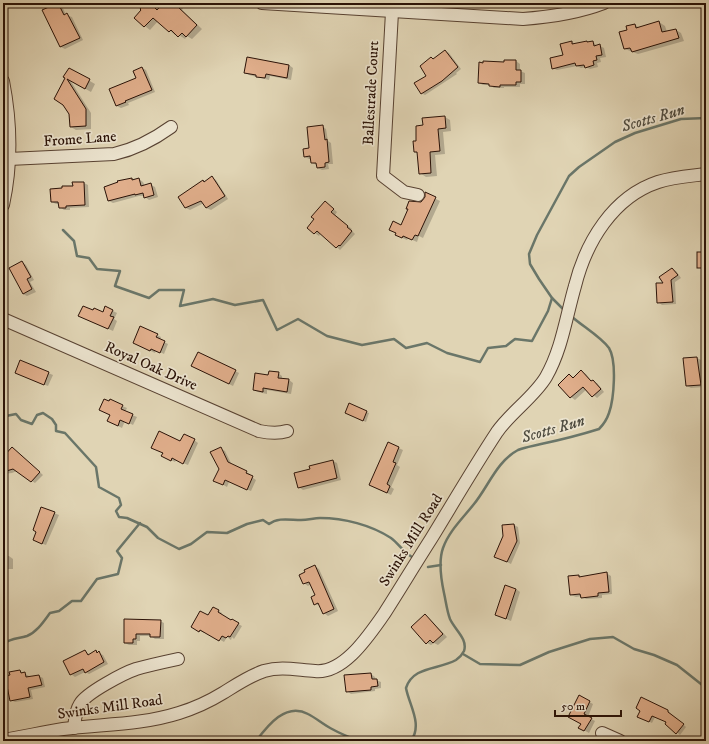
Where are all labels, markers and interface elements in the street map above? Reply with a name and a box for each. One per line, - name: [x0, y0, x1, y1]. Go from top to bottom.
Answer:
- street label: Ballestrade Court: [359, 40, 383, 146]
- water label: Scotts Run: [618, 99, 687, 137]
- street label: Frome Lane: [43, 127, 117, 151]
- street label: Royal Oak Drive: [102, 337, 200, 395]
- water label: Scotts Run: [518, 410, 587, 448]
- street label: Swinks Mill Road: [375, 490, 447, 590]
- street label: Swinks Mill Road: [56, 690, 164, 724]
- scale bar: [555, 692, 621, 718]
- text: 50 m: [561, 699, 585, 714]

